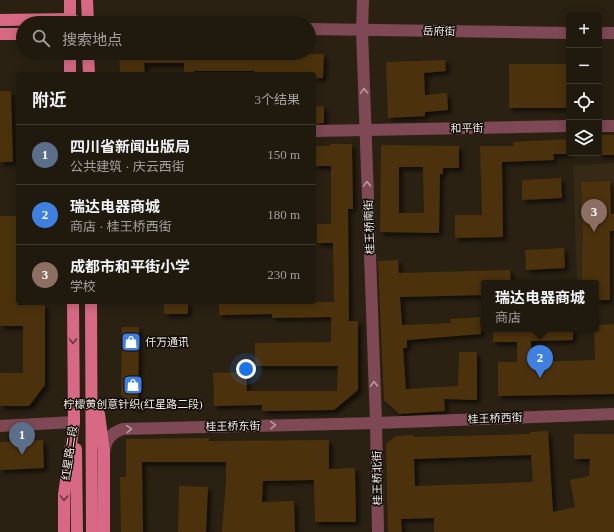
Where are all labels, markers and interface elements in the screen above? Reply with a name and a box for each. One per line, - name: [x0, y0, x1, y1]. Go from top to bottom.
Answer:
- map controls: [566, 12, 602, 156]
- button: +: [566, 12, 602, 48]
- search box: [16, 16, 316, 60]
- street label: 岳府街: [422, 25, 456, 37]
- icon: search: [30, 27, 52, 49]
- text: 搜索地点: [62, 32, 122, 48]
- button: −: [566, 48, 602, 84]
- button: locate: [566, 84, 602, 120]
- one-way arrow: [360, 88, 368, 94]
- text: 附近: [32, 91, 66, 110]
- text: 3个结果: [254, 92, 300, 107]
- button: layers: [566, 120, 602, 156]
- street label: 和平街: [450, 122, 484, 134]
- text: 四川省新闻出版局: [70, 139, 190, 155]
- text: 1: [42, 147, 48, 162]
- text: 150 m: [267, 147, 300, 162]
- text: 公共建筑 · 庆云西街: [70, 159, 185, 174]
- one-way arrow: [363, 181, 371, 187]
- text: 瑞达电器商城: [70, 199, 160, 215]
- street label: 桂王桥南街: [362, 199, 376, 255]
- pin: 3: [581, 199, 607, 232]
- text: 2: [42, 207, 48, 222]
- text: 180 m: [267, 207, 300, 222]
- text: 商店 · 桂王桥西街: [70, 219, 172, 234]
- text: 成都市和平街小学: [70, 259, 190, 275]
- text: 3: [42, 267, 48, 282]
- text: 230 m: [267, 267, 300, 282]
- text: 学校: [70, 279, 96, 294]
- popup: [481, 280, 599, 332]
- text: 瑞达电器商城: [495, 290, 585, 306]
- text: 商店: [495, 310, 521, 325]
- shop icon: 仟万通讯: [120, 331, 142, 353]
- place label: 仟万通讯: [145, 336, 189, 348]
- one-way arrow: [69, 338, 77, 344]
- pin: 2: [527, 345, 553, 378]
- your location: [236, 359, 256, 379]
- shop icon: 柠檬黄创意针织(红星路二段): [122, 374, 144, 396]
- one-way arrow: [370, 381, 378, 387]
- place label: 柠檬黄创意针织(红星路二段): [63, 398, 203, 411]
- street label: 桂王桥西街: [467, 411, 523, 425]
- street label: 桂王桥东街: [205, 420, 261, 432]
- one-way arrow: [270, 421, 276, 430]
- pin: 1: [9, 422, 35, 455]
- street label: 红星路二段: [59, 425, 79, 481]
- one-way arrow: [126, 425, 132, 433]
- street label: 桂王桥北街: [371, 450, 383, 506]
- one-way arrow: [60, 495, 68, 501]

